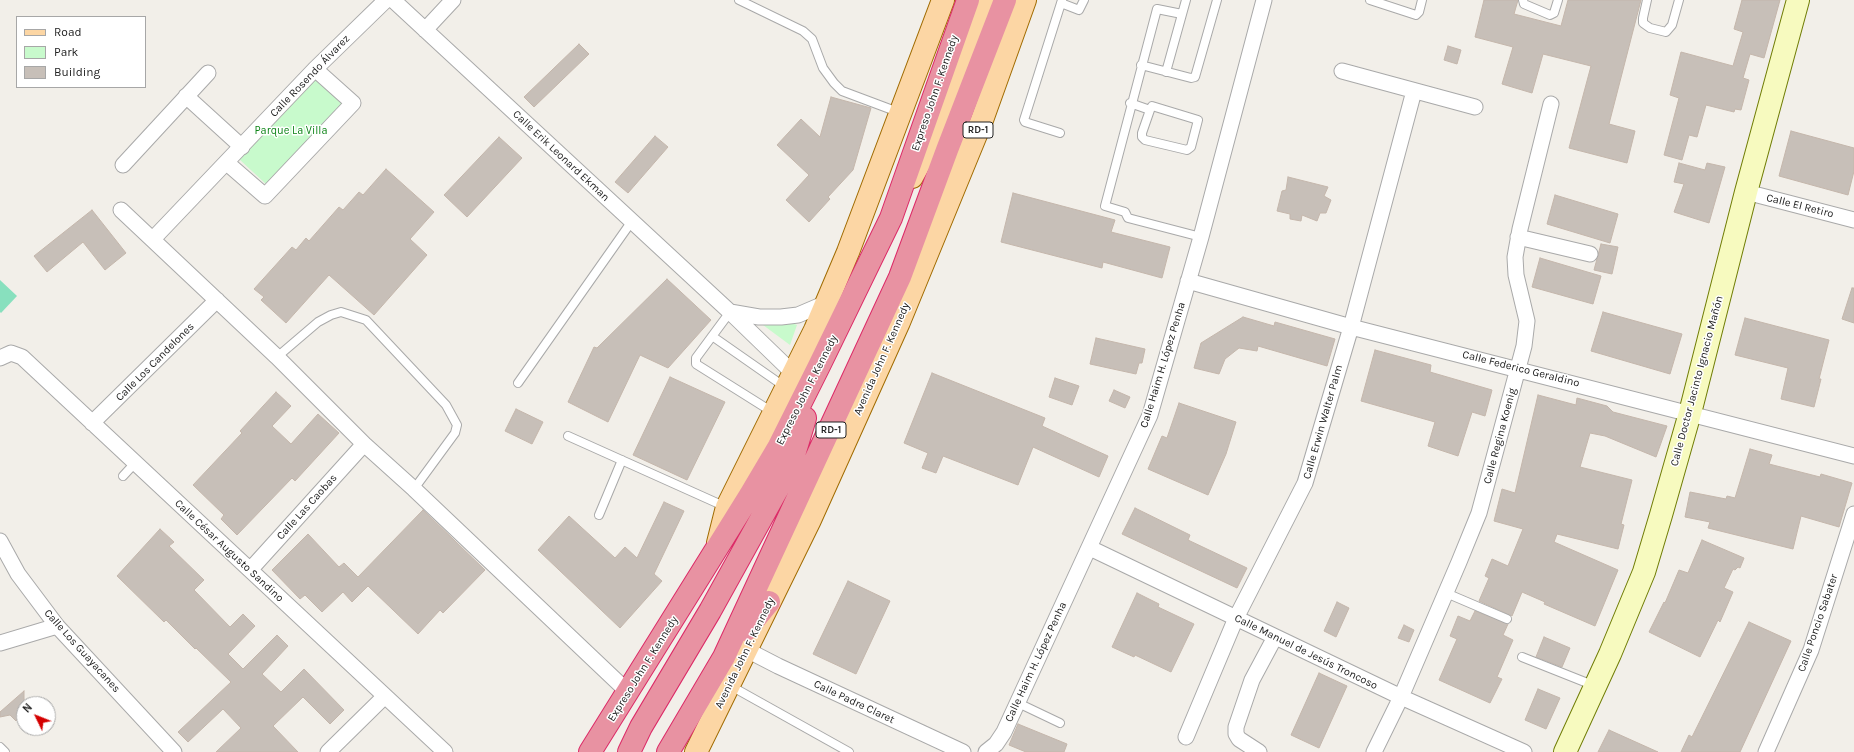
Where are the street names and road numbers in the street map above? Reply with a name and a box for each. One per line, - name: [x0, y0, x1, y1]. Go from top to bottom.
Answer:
- street label: Calle Rosendo Álvarez: [267, 32, 353, 120]
- street label: Expreso John F. Kennedy: [909, 33, 961, 153]
- street label: Calle Erik Leonard Ekman: [510, 108, 612, 204]
- road number: RD-1: [963, 122, 993, 138]
- street label: Calle El Retiro: [1765, 191, 1835, 221]
- street label: Calle Doctor Jacinto Ignacio Mañón: [1668, 294, 1726, 468]
- street label: Calle Haim H. López Penha: [1138, 300, 1188, 430]
- street label: Avenida John F. Kennedy: [851, 301, 913, 417]
- street label: Calle Los Candelones: [113, 320, 197, 404]
- street label: Expreso John F. Kennedy: [773, 333, 841, 447]
- street label: Calle Federico Geraldino: [1461, 348, 1581, 390]
- street label: Calle Erwin Walter Palm: [1300, 363, 1346, 481]
- street label: Calle Regina Koenig: [1481, 387, 1519, 485]
- road number: RD-1: [816, 422, 846, 438]
- street label: Calle Las Caobas: [274, 471, 340, 543]
- street label: Calle César Augusto Sandino: [172, 497, 286, 605]
- street label: Calle Poncio Sabater: [1795, 572, 1841, 674]
- street label: Avenida John F. Kennedy: [712, 595, 778, 711]
- street label: Calle Haim H. López Penha: [1002, 600, 1070, 724]
- street label: Calle Los Guayacanes: [41, 607, 123, 695]
- street label: Calle Manuel de Jesús Troncoso: [1232, 611, 1380, 693]
- street label: Expreso John F. Kennedy: [605, 614, 681, 724]
- street label: Calle Padre Claret: [811, 677, 897, 727]

